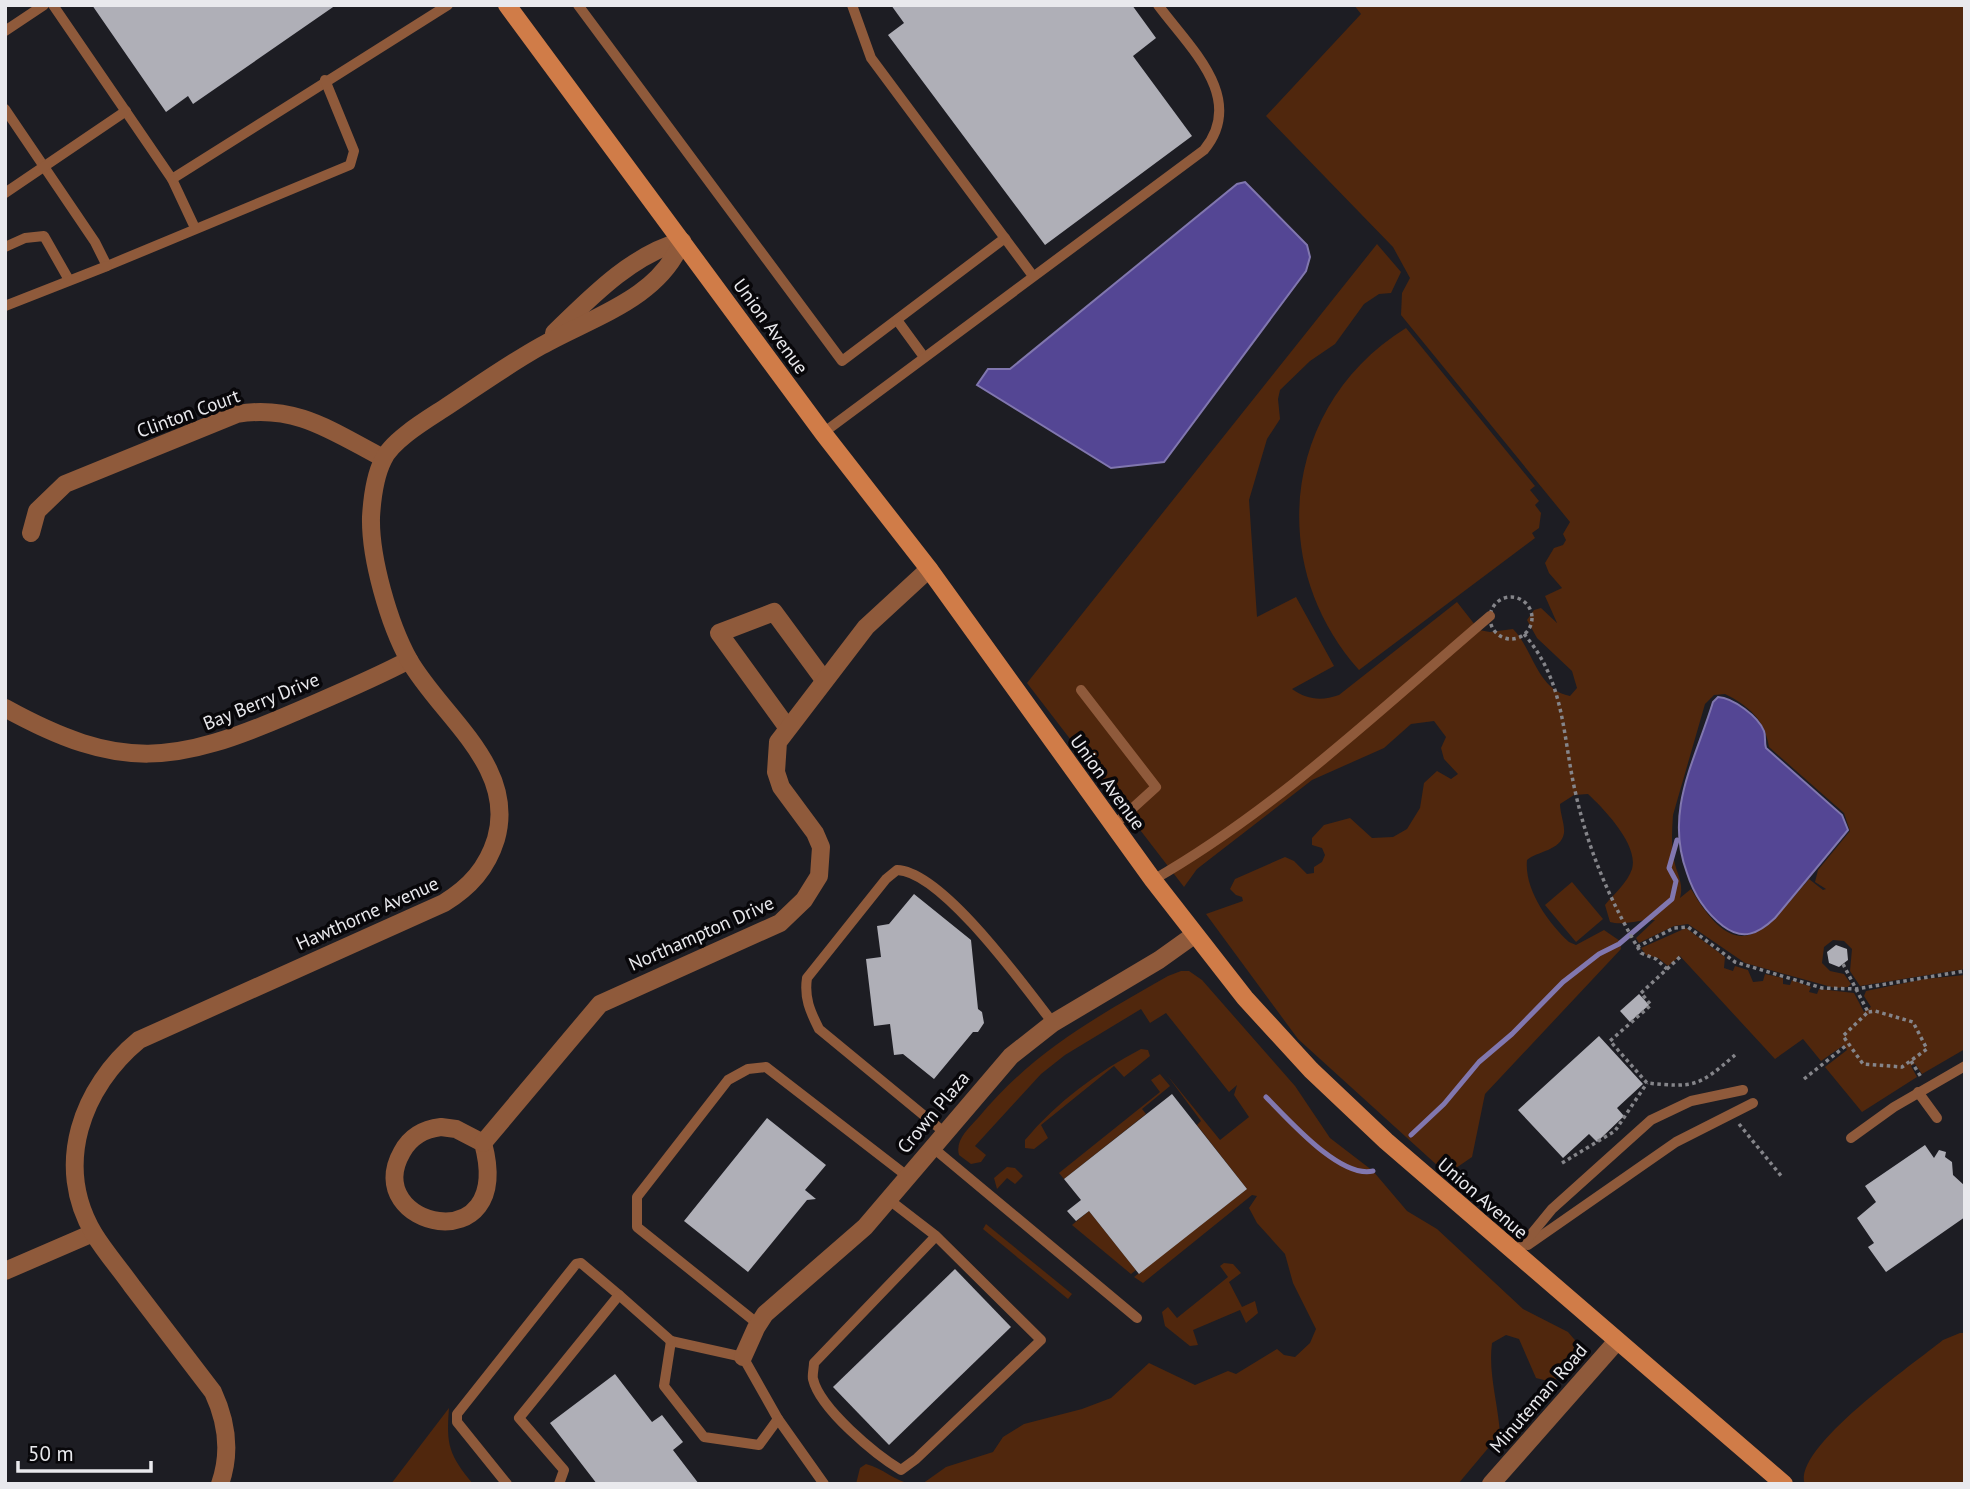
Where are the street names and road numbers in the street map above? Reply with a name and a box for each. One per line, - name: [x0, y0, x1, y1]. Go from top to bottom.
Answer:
- street label: Union Avenue: [728, 274, 814, 378]
- street label: Clinton Court: [133, 383, 243, 443]
- street label: Bay Berry Drive: [199, 667, 323, 735]
- street label: Union Avenue: [1065, 730, 1151, 834]
- street label: Hawthorne Avenue: [292, 871, 442, 955]
- street label: Northampton Drive: [625, 890, 777, 976]
- street label: Crown Plaza: [892, 1066, 974, 1158]
- street label: Union Avenue: [1433, 1152, 1533, 1244]
- street label: Minuteman Road: [1484, 1338, 1592, 1458]

